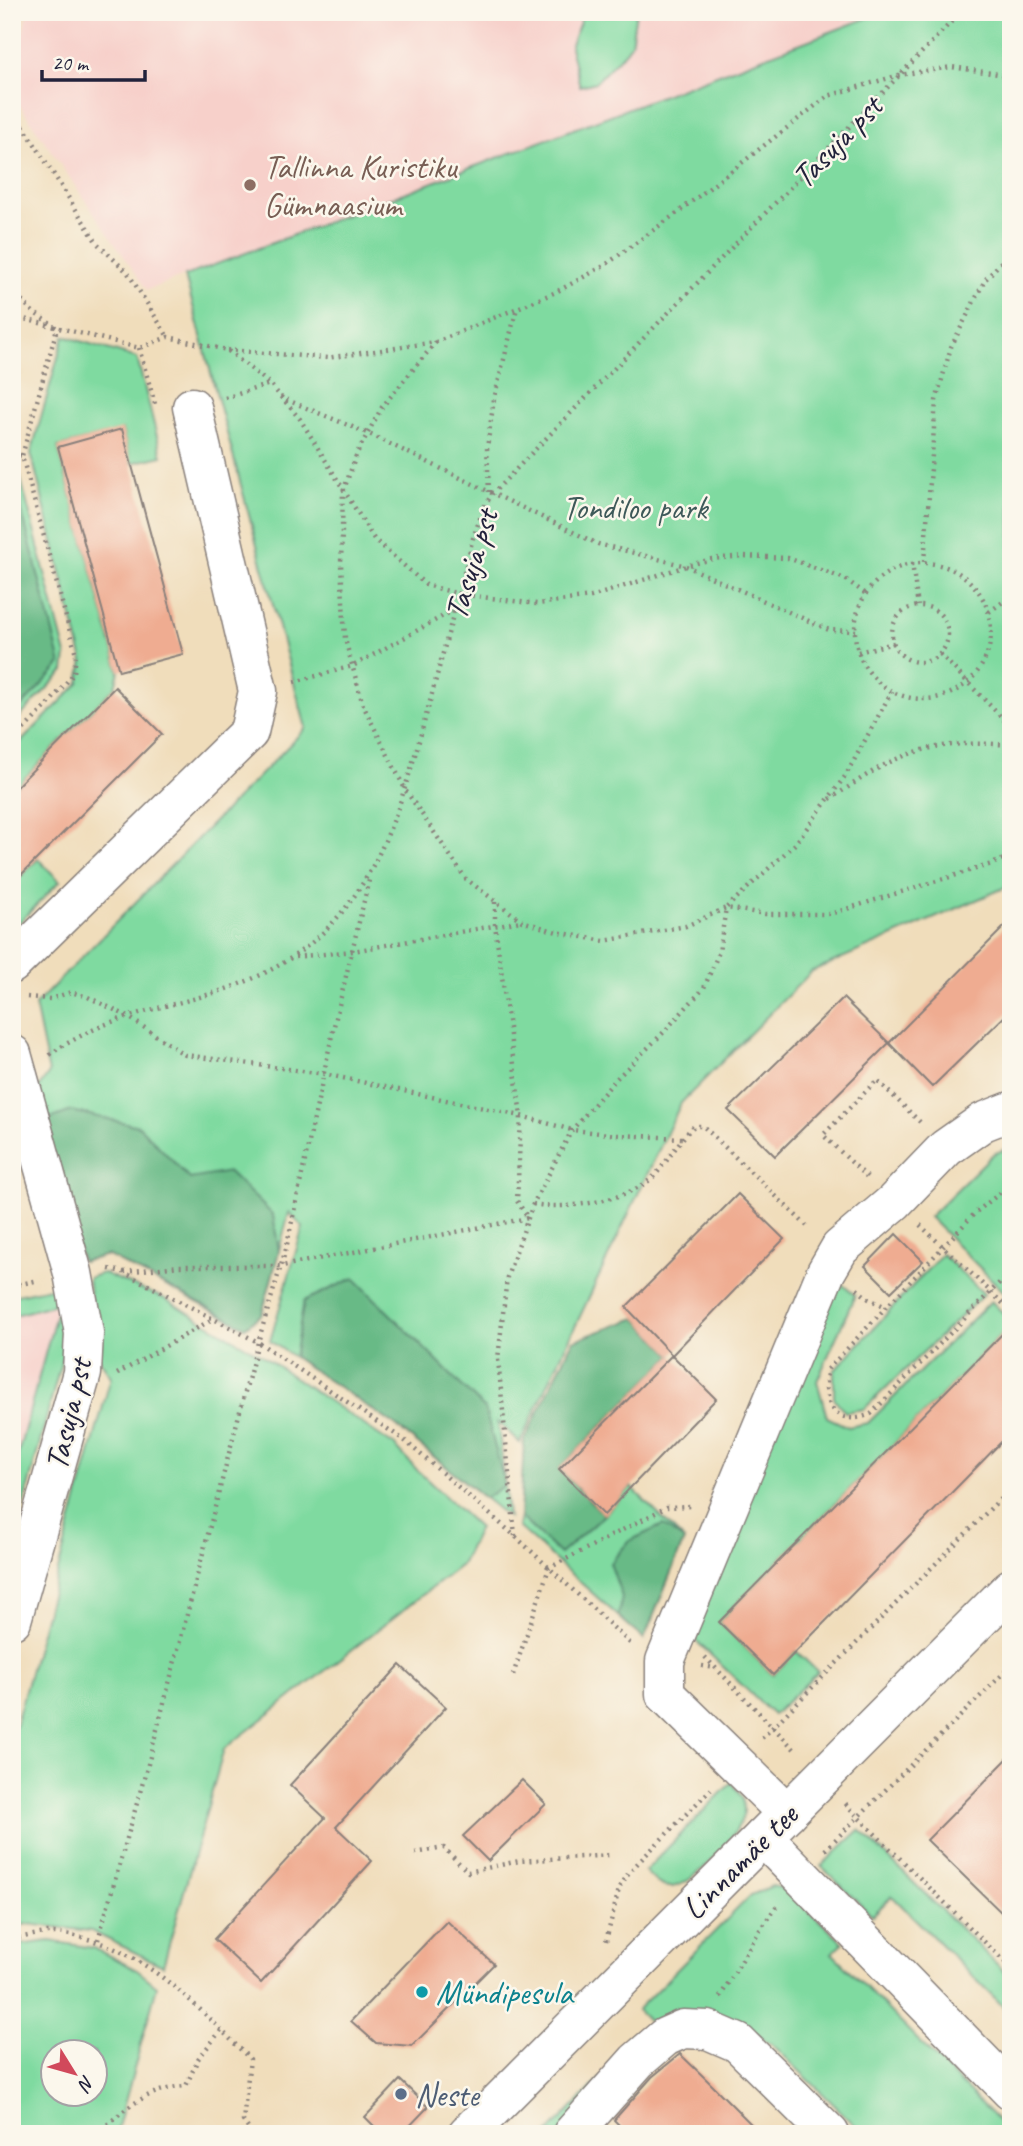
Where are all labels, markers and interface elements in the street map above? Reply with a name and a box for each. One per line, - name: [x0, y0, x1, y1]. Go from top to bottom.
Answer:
- scale bar: [42, 38, 145, 82]
- text: 20 m: [52, 50, 90, 76]
- street label: Tasuja pst: [782, 84, 893, 197]
- place label: Tallinna Kuristiku Gümnaasium: [264, 146, 458, 226]
- marker: Tallinna Kuristiku Gümnaasium: [242, 177, 258, 193]
- park label: Tondiloo park: [563, 487, 709, 529]
- street label: Tasuja pst: [434, 501, 508, 624]
- street label: Tasuja pst: [35, 1351, 102, 1474]
- street label: Linnamäe tee: [673, 1793, 808, 1929]
- place label: Mündipesula: [436, 1972, 575, 2014]
- marker: Mündipesula: [414, 1984, 430, 2000]
- north arrow: [38, 2038, 108, 2108]
- text: N: [72, 2071, 100, 2097]
- place label: Neste: [415, 2074, 481, 2116]
- marker: Neste: [393, 2086, 409, 2102]

